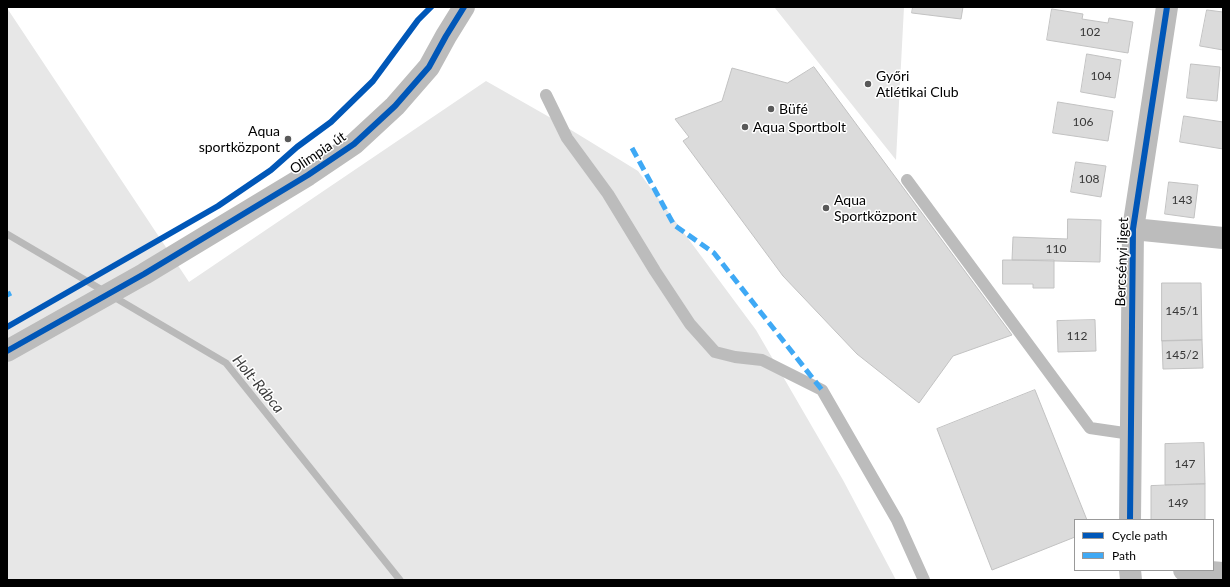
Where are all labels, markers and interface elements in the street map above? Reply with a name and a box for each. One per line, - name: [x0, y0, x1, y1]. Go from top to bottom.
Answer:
- house number: 102: [1080, 25, 1100, 39]
- place label: Győri Atlétikai Club: [876, 68, 959, 100]
- house number: 104: [1091, 69, 1111, 83]
- marker: Győri Atlétikai Club: [863, 79, 873, 89]
- place label: Büfé: [779, 101, 808, 117]
- marker: Büfé: [766, 104, 776, 114]
- house number: 106: [1073, 115, 1093, 129]
- place label: Aqua Sportbolt: [753, 119, 846, 135]
- marker: Aqua Sportbolt: [740, 122, 750, 132]
- place label: Aqua sportközpont: [199, 123, 280, 156]
- street label: Olimpia út: [287, 128, 349, 178]
- marker: Aqua sportközpont: [283, 134, 293, 144]
- house number: 108: [1079, 172, 1099, 186]
- place label: Aqua Sportközpont: [834, 192, 917, 224]
- house number: 143: [1172, 193, 1192, 207]
- marker: Aqua Sportközpont: [821, 203, 831, 213]
- street label: Bercsényi liget: [1112, 217, 1132, 307]
- house number: 110: [1046, 242, 1066, 256]
- house number: 145/1: [1165, 304, 1199, 318]
- house number: 112: [1067, 329, 1087, 343]
- house number: 145/2: [1165, 348, 1199, 362]
- water label: Holt-Rábca: [228, 351, 288, 417]
- house number: 147: [1175, 457, 1195, 471]
- house number: 149: [1168, 496, 1188, 510]
- legend: [1074, 519, 1214, 571]
- text: Cycle path: [1112, 528, 1167, 543]
- text: Path: [1112, 548, 1136, 563]

